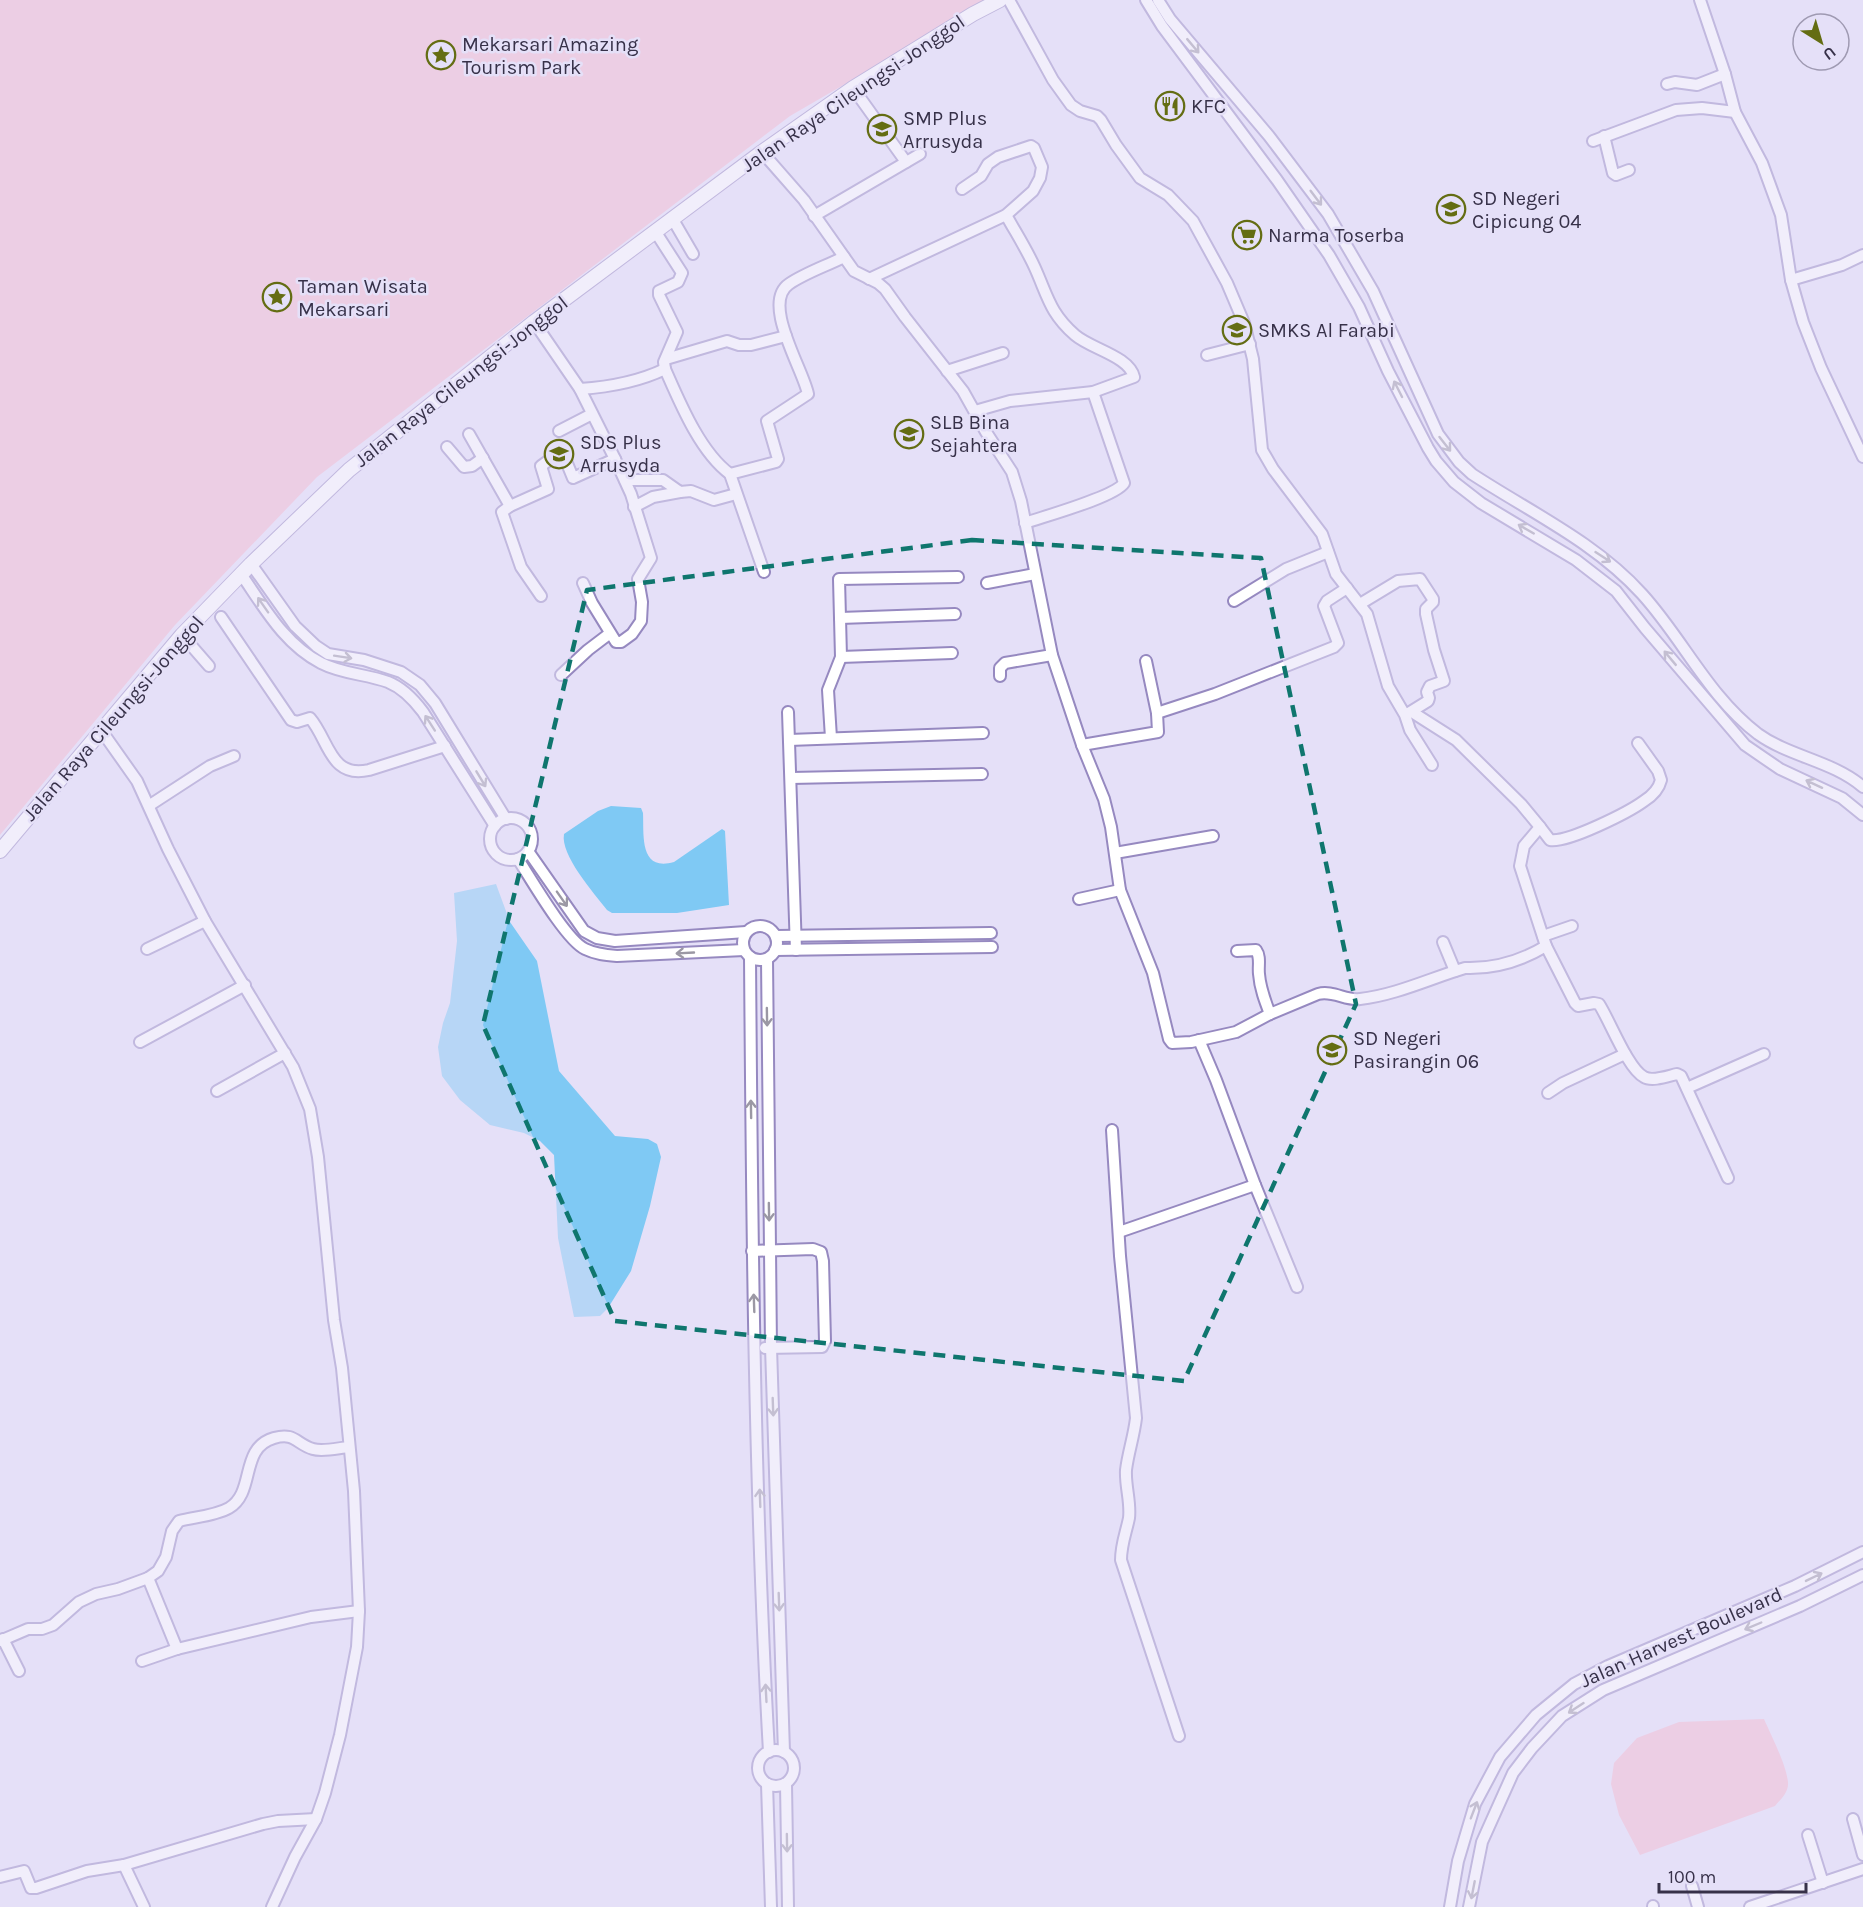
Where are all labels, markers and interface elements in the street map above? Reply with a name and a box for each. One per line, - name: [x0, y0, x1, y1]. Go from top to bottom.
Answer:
- street label: Jalan Raya Cileungsi-Jonggol: [737, 10, 969, 177]
- north arrow: [1791, 12, 1851, 72]
- place label: Mekarsari Amazing Tourism Park: [462, 33, 638, 79]
- one-way arrow: [1186, 38, 1200, 53]
- place icon: Mekarsari Amazing Tourism Park: [425, 39, 457, 71]
- text: U: [1820, 43, 1840, 64]
- restaurant icon: KFC: [1154, 90, 1186, 122]
- place label: KFC: [1191, 95, 1226, 118]
- place label: SMP Plus Arrusyda: [903, 107, 987, 153]
- school or university icon: SMP Plus Arrusyda: [866, 113, 898, 145]
- place label: SD Negeri Cipicung 04: [1472, 187, 1581, 233]
- one-way arrow: [1309, 190, 1322, 206]
- school or university icon: SD Negeri Cipicung 04: [1435, 193, 1467, 225]
- supermarket icon: Narma Toserba: [1231, 219, 1263, 251]
- place label: Narma Toserba: [1268, 224, 1405, 247]
- place label: Taman Wisata Mekarsari: [298, 275, 428, 321]
- place icon: Taman Wisata Mekarsari: [261, 281, 293, 313]
- street label: Jalan Raya Cileungsi-Jonggol: [350, 291, 572, 472]
- school or university icon: SMKS Al Farabi: [1221, 314, 1253, 346]
- place label: SMKS Al Farabi: [1258, 319, 1395, 342]
- one-way arrow: [1392, 381, 1403, 399]
- place label: SLB Bina Sejahtera: [930, 411, 1018, 457]
- school or university icon: SLB Bina Sejahtera: [893, 418, 925, 450]
- place label: SDS Plus Arrusyda: [580, 431, 661, 477]
- one-way arrow: [1439, 436, 1452, 452]
- school or university icon: SDS Plus Arrusyda: [543, 438, 575, 470]
- one-way arrow: [1518, 523, 1535, 535]
- one-way arrow: [1594, 551, 1610, 563]
- one-way arrow: [257, 598, 269, 614]
- street label: Jalan Raya Cileungsi-Jonggol: [18, 611, 209, 826]
- one-way arrow: [1663, 650, 1676, 666]
- one-way arrow: [333, 651, 353, 662]
- one-way arrow: [424, 714, 437, 731]
- one-way arrow: [475, 770, 488, 787]
- one-way arrow: [1805, 778, 1823, 790]
- one-way arrow: [556, 891, 568, 907]
- one-way arrow: [676, 947, 696, 958]
- one-way arrow: [761, 1007, 773, 1027]
- place label: SD Negeri Pasirangin 06: [1353, 1027, 1479, 1073]
- school or university icon: SD Negeri Pasirangin 06: [1316, 1034, 1348, 1066]
- one-way arrow: [745, 1099, 757, 1119]
- one-way arrow: [763, 1202, 775, 1222]
- one-way arrow: [748, 1294, 760, 1314]
- one-way arrow: [767, 1397, 779, 1417]
- one-way arrow: [754, 1489, 765, 1509]
- one-way arrow: [1804, 1570, 1822, 1582]
- street label: Jalan Harvest Boulevard: [1577, 1582, 1786, 1692]
- one-way arrow: [773, 1592, 785, 1612]
- one-way arrow: [1744, 1621, 1762, 1632]
- one-way arrow: [760, 1684, 771, 1704]
- one-way arrow: [1568, 1702, 1585, 1714]
- one-way arrow: [1469, 1801, 1480, 1819]
- one-way arrow: [781, 1832, 793, 1852]
- scale bar: [1659, 1856, 1806, 1894]
- text: 100 m: [1668, 1866, 1716, 1888]
- one-way arrow: [1467, 1880, 1478, 1899]

